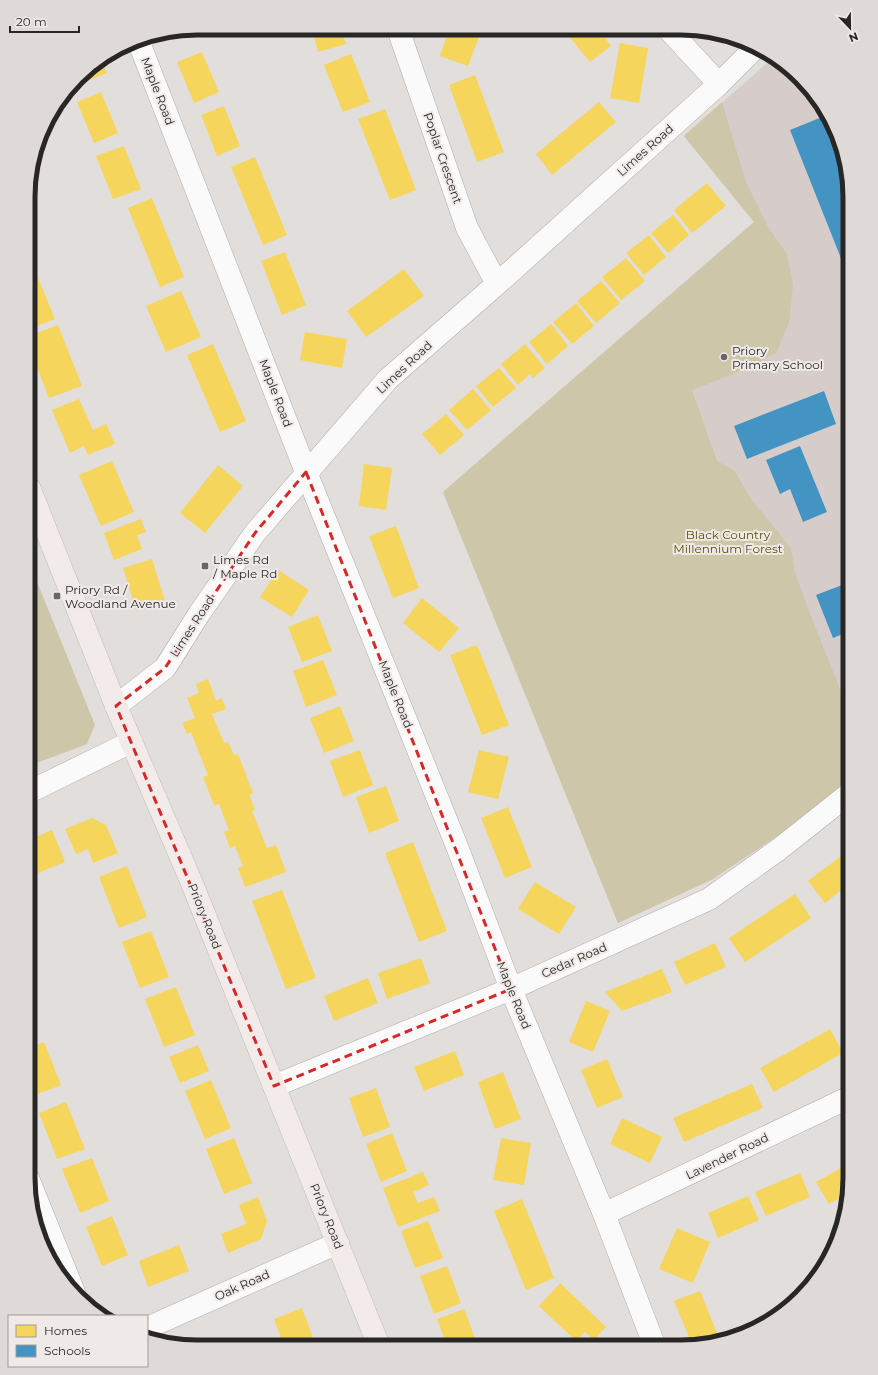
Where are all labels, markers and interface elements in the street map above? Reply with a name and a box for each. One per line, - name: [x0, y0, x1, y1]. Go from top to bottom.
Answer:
- scale bar: [10, 8, 79, 34]
- north arrow: [830, 8, 870, 48]
- text: 20 m: [16, 14, 47, 29]
- text: N: [847, 29, 860, 45]
- street label: Maple Road: [138, 55, 178, 127]
- street label: Poplar Crescent: [420, 110, 466, 206]
- street label: Limes Road: [614, 121, 676, 179]
- street label: Limes Road: [373, 337, 435, 397]
- place label: Priory Primary School: [732, 343, 823, 372]
- marker: Priory Primary School: [719, 352, 729, 362]
- street label: Maple Road: [256, 357, 296, 429]
- park label: Black Country Millennium Forest: [673, 527, 783, 556]
- place label: Limes Rd / Maple Rd: [212, 552, 277, 581]
- marker: Limes Rd / Maple Rd: [200, 561, 210, 571]
- place label: Priory Rd / Woodland Avenue: [65, 582, 176, 611]
- marker: Priory Rd / Woodland Avenue: [52, 591, 62, 601]
- street label: Limes Road: [166, 592, 218, 660]
- street label: Maple Road: [376, 658, 416, 730]
- street label: Priory Road: [185, 881, 225, 951]
- street label: Cedar Road: [539, 939, 609, 981]
- street label: Maple Road: [494, 959, 534, 1031]
- street label: Lavender Road: [683, 1129, 771, 1183]
- street label: Priory Road: [307, 1181, 347, 1251]
- street label: Oak Road: [212, 1266, 272, 1304]
- legend: [8, 1315, 148, 1367]
- text: Homes: [44, 1323, 87, 1338]
- text: Schools: [44, 1343, 90, 1358]

